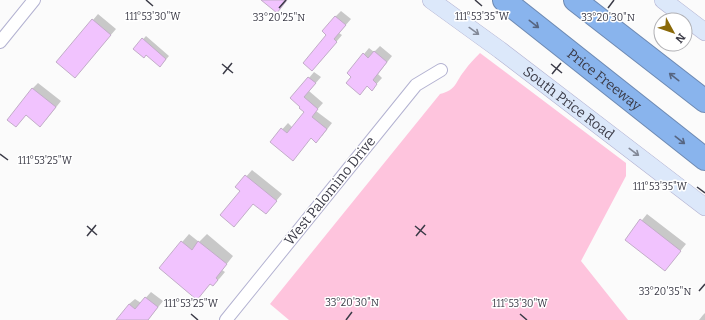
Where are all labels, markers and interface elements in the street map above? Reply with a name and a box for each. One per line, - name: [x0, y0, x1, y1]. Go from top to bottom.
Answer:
- text: 111°53'30"W: [125, 11, 181, 23]
- text: 111°53'35"W: [455, 11, 510, 23]
- text: 33°20'25"N: [253, 12, 305, 24]
- text: 33°20'30"N: [581, 12, 635, 24]
- north arrow: [653, 12, 693, 52]
- one-way arrow: [529, 20, 540, 29]
- one-way arrow: [468, 27, 479, 35]
- text: N: [672, 31, 688, 46]
- street label: Price Freeway: [564, 45, 645, 114]
- street label: South Price Road: [520, 63, 618, 143]
- one-way arrow: [669, 73, 680, 82]
- street label: West Palomino Drive: [281, 133, 379, 249]
- one-way arrow: [675, 135, 686, 144]
- one-way arrow: [628, 147, 639, 156]
- text: 111°53'25"W: [18, 155, 73, 167]
- text: 111°53'35"W: [633, 181, 688, 193]
- text: 33°20'35"N: [639, 286, 691, 298]
- text: 33°20'30"N: [325, 297, 379, 309]
- text: 111°53'25"W: [164, 298, 219, 310]
- text: 111°53'30"W: [492, 298, 548, 310]

